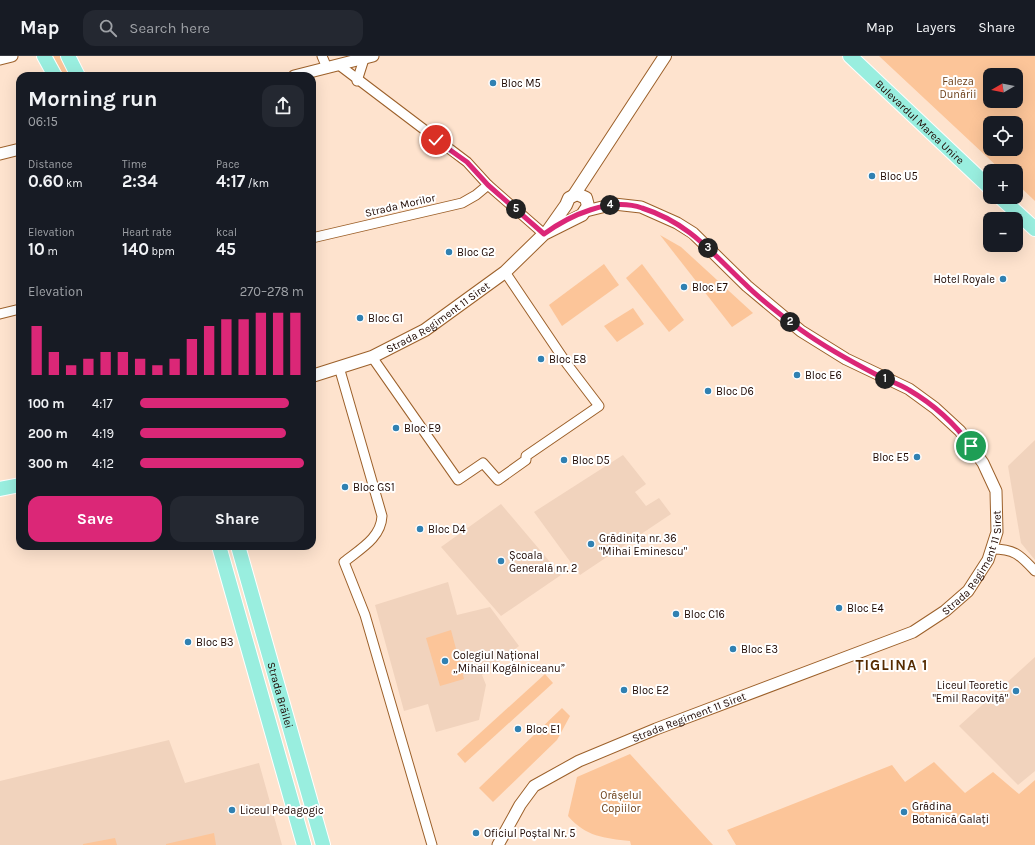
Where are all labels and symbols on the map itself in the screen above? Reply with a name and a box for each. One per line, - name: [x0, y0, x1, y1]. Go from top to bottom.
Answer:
- north arrow: [983, 68, 1023, 108]
- park label: Faleza Dunării: [939, 75, 977, 101]
- place label: Bloc M5: [501, 77, 541, 90]
- street label: Bulevardul Marea Unire: [872, 77, 967, 167]
- marker: Bloc M5: [488, 78, 498, 88]
- pin: [419, 123, 453, 157]
- place label: Bloc U5: [880, 170, 918, 183]
- marker: Bloc U5: [867, 171, 877, 181]
- street label: Strada Morilor: [364, 191, 437, 220]
- pin: 4: [600, 195, 620, 215]
- pin: 5: [506, 199, 526, 219]
- pin: 3: [698, 238, 718, 258]
- place label: Bloc G2: [457, 246, 495, 259]
- marker: Bloc G2: [444, 247, 454, 257]
- place label: Hotel Royale: [934, 273, 995, 286]
- marker: Hotel Royale: [998, 274, 1008, 284]
- street label: Strada Regiment 11 Siret: [384, 279, 492, 356]
- place label: Bloc E7: [692, 281, 728, 294]
- marker: Bloc E7: [679, 282, 689, 292]
- place label: Bloc G1: [368, 312, 403, 325]
- pin: 2: [780, 312, 800, 332]
- marker: Bloc G1: [355, 313, 365, 323]
- place label: Bloc E8: [549, 353, 586, 366]
- marker: Bloc E8: [536, 354, 546, 364]
- place label: Bloc E6: [805, 369, 842, 382]
- pin: 1: [875, 369, 895, 389]
- marker: Bloc E6: [792, 370, 802, 380]
- place label: Bloc D6: [716, 385, 754, 398]
- marker: Bloc D6: [703, 386, 713, 396]
- place label: Bloc E9: [404, 422, 441, 435]
- marker: Bloc E9: [391, 423, 401, 433]
- pin: [954, 429, 988, 463]
- place label: Bloc E5: [872, 451, 909, 464]
- marker: Bloc E5: [912, 452, 922, 462]
- place label: Bloc D5: [572, 454, 610, 467]
- marker: Bloc D5: [559, 455, 569, 465]
- place label: Bloc GS1: [353, 481, 395, 494]
- marker: Bloc GS1: [340, 482, 350, 492]
- street label: Strada Regiment 11 Siret: [939, 510, 1004, 618]
- place label: Bloc D4: [428, 523, 466, 536]
- marker: Bloc D4: [415, 524, 425, 534]
- place label: Grădinița nr. 36 "Mihai Eminescu": [599, 532, 688, 558]
- marker: Grădinița nr. 36 "Mihai Eminescu": [586, 539, 596, 549]
- place label: Școala Generală nr. 2: [509, 549, 577, 575]
- marker: Școala Generală nr. 2: [496, 556, 506, 566]
- place label: Bloc E4: [847, 602, 884, 615]
- marker: Bloc E4: [834, 603, 844, 613]
- place label: Bloc C16: [684, 608, 725, 621]
- marker: Bloc C16: [671, 609, 681, 619]
- place label: Bloc B3: [196, 636, 234, 649]
- marker: Bloc B3: [183, 637, 193, 647]
- place label: Bloc E3: [741, 643, 778, 656]
- marker: Bloc E3: [728, 644, 738, 654]
- place label: Colegiul Național „Mihail Kogălniceanu”: [453, 649, 565, 675]
- marker: Colegiul Național „Mihail Kogălniceanu”: [440, 656, 450, 666]
- district label: ȚIGLINA 1: [856, 656, 928, 674]
- street label: Strada Brăilei: [264, 661, 295, 730]
- place label: Liceul Teoretic "Emil Racoviță": [932, 679, 1009, 705]
- place label: Bloc E2: [632, 684, 669, 697]
- marker: Bloc E2: [619, 685, 629, 695]
- marker: Liceul Teoretic "Emil Racoviță": [1011, 686, 1021, 696]
- street label: Strada Regiment 11 Siret: [630, 690, 748, 745]
- place label: Bloc E1: [526, 723, 560, 736]
- marker: Bloc E1: [513, 724, 523, 734]
- park label: Orășelul Copiilor: [600, 789, 642, 815]
- place label: Grădina Botanică Galați: [912, 800, 989, 826]
- place label: Liceul Pedagogic: [240, 804, 324, 817]
- marker: Liceul Pedagogic: [227, 805, 237, 815]
- marker: Grădina Botanică Galați: [899, 807, 909, 817]
- place label: Oficiul Poștal Nr. 5: [484, 827, 576, 840]
- marker: Oficiul Poștal Nr. 5: [471, 828, 481, 838]

